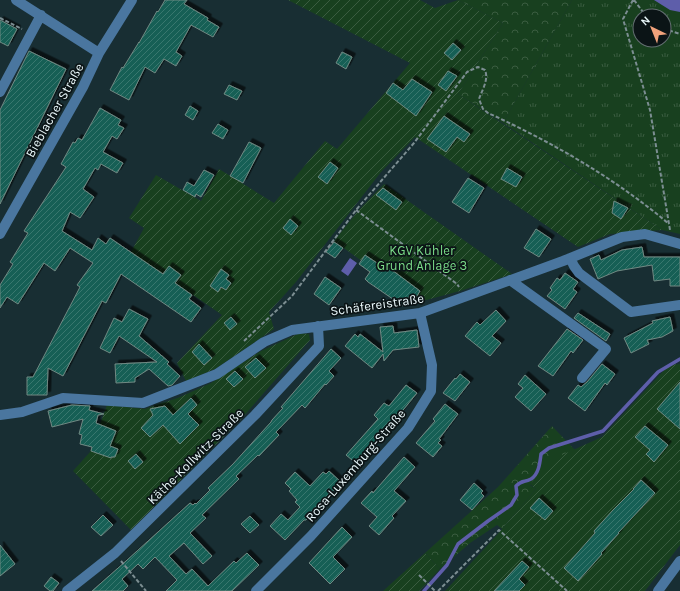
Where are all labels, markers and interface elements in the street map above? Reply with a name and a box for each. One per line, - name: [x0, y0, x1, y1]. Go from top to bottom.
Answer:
- north arrow: [632, 8, 672, 48]
- text: N: [638, 14, 653, 28]
- street label: Bieblacher Straße: [22, 60, 87, 160]
- park label: KGV Kühler Grund Anlage 3: [377, 243, 467, 273]
- street label: Schäfereistraße: [329, 290, 425, 318]
- street label: Käthe-Kollwitz-Straße: [144, 405, 247, 507]
- street label: Rosa-Luxemburg-Straße: [302, 406, 409, 525]

